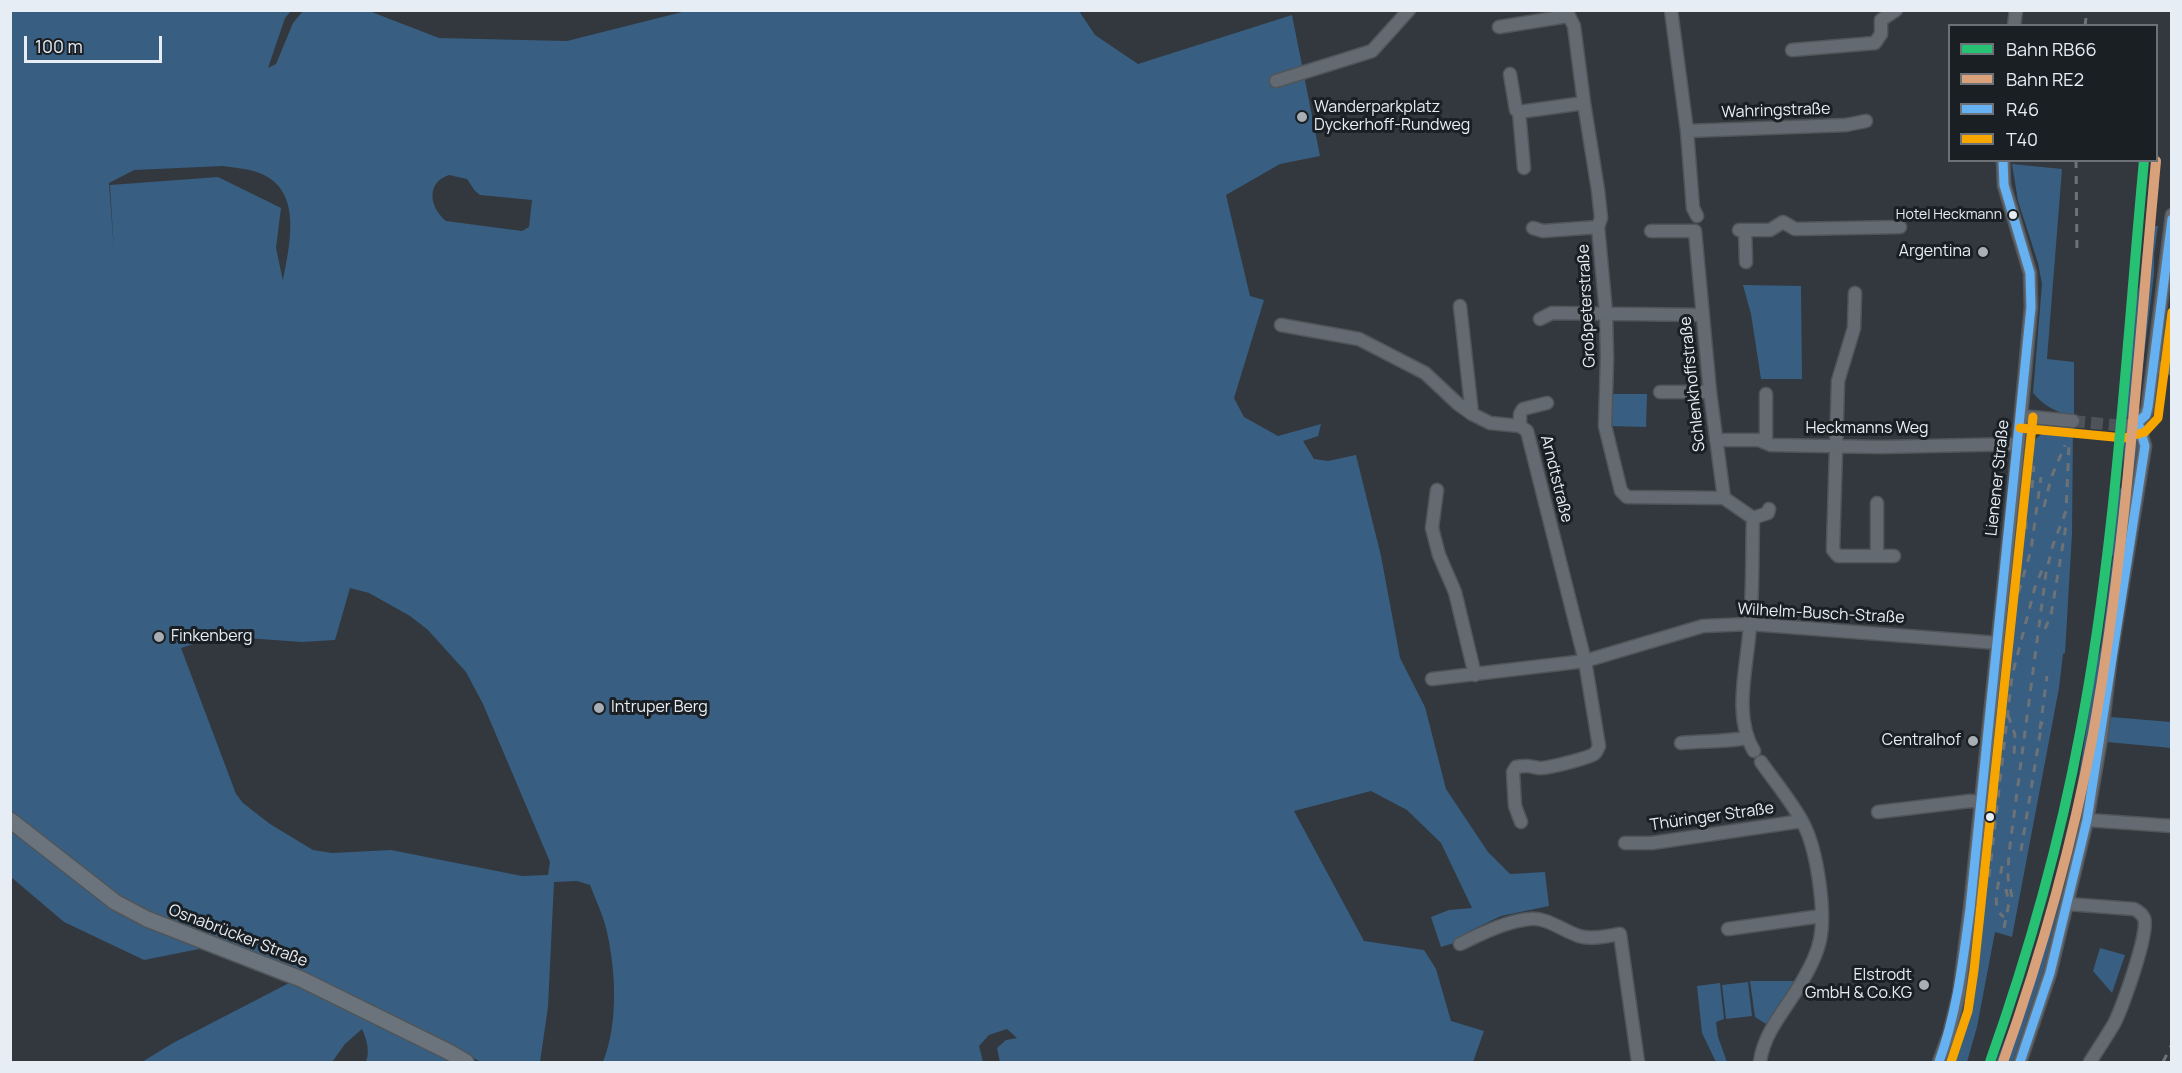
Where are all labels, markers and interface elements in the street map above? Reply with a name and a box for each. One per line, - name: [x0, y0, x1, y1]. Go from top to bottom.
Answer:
- scale bar: [27, 24, 165, 62]
- legend: [1948, 24, 2158, 162]
- text: 100 m: [35, 34, 83, 58]
- text: Bahn RB66: [2006, 37, 2097, 61]
- text: Bahn RE2: [2006, 67, 2084, 91]
- text: R46: [2006, 97, 2039, 121]
- place label: Wanderparkplatz Dyckerhoff-Rundweg: [1314, 98, 1470, 136]
- street label: Wahringstraße: [1721, 100, 1831, 122]
- marker: Wanderparkplatz Dyckerhoff-Rundweg: [1295, 110, 1309, 124]
- text: T40: [2006, 127, 2038, 151]
- place label: Hotel Heckmann: [1896, 207, 2002, 223]
- marker: Hotel Heckmann: [2007, 209, 2019, 221]
- place label: Argentina: [1899, 242, 1971, 262]
- street label: Großpeterstraße: [1574, 244, 1600, 368]
- marker: Argentina: [1976, 245, 1990, 259]
- street label: Schlenkhoffstraße: [1676, 315, 1710, 453]
- street label: Heckmanns Weg: [1806, 419, 1928, 439]
- street label: Lienener Straße: [1982, 419, 2014, 537]
- street label: Arndtstraße: [1536, 433, 1576, 525]
- street label: Wilhelm-Busch-Straße: [1737, 600, 1905, 628]
- place label: Finkenberg: [171, 627, 252, 647]
- marker: Finkenberg: [152, 630, 166, 644]
- place label: Intruper Berg: [611, 698, 708, 718]
- marker: Intruper Berg: [592, 701, 606, 715]
- place label: Centralhof: [1882, 731, 1961, 751]
- marker: Centralhof: [1966, 734, 1980, 748]
- street label: Thüringer Straße: [1649, 799, 1775, 835]
- unlabelled marker: [1984, 811, 1996, 823]
- street label: Osnabrücker Straße: [166, 901, 310, 971]
- place label: Elstrodt GmbH & Co.KG: [1805, 966, 1912, 1004]
- marker: Elstrodt GmbH & Co.KG: [1917, 978, 1931, 992]

